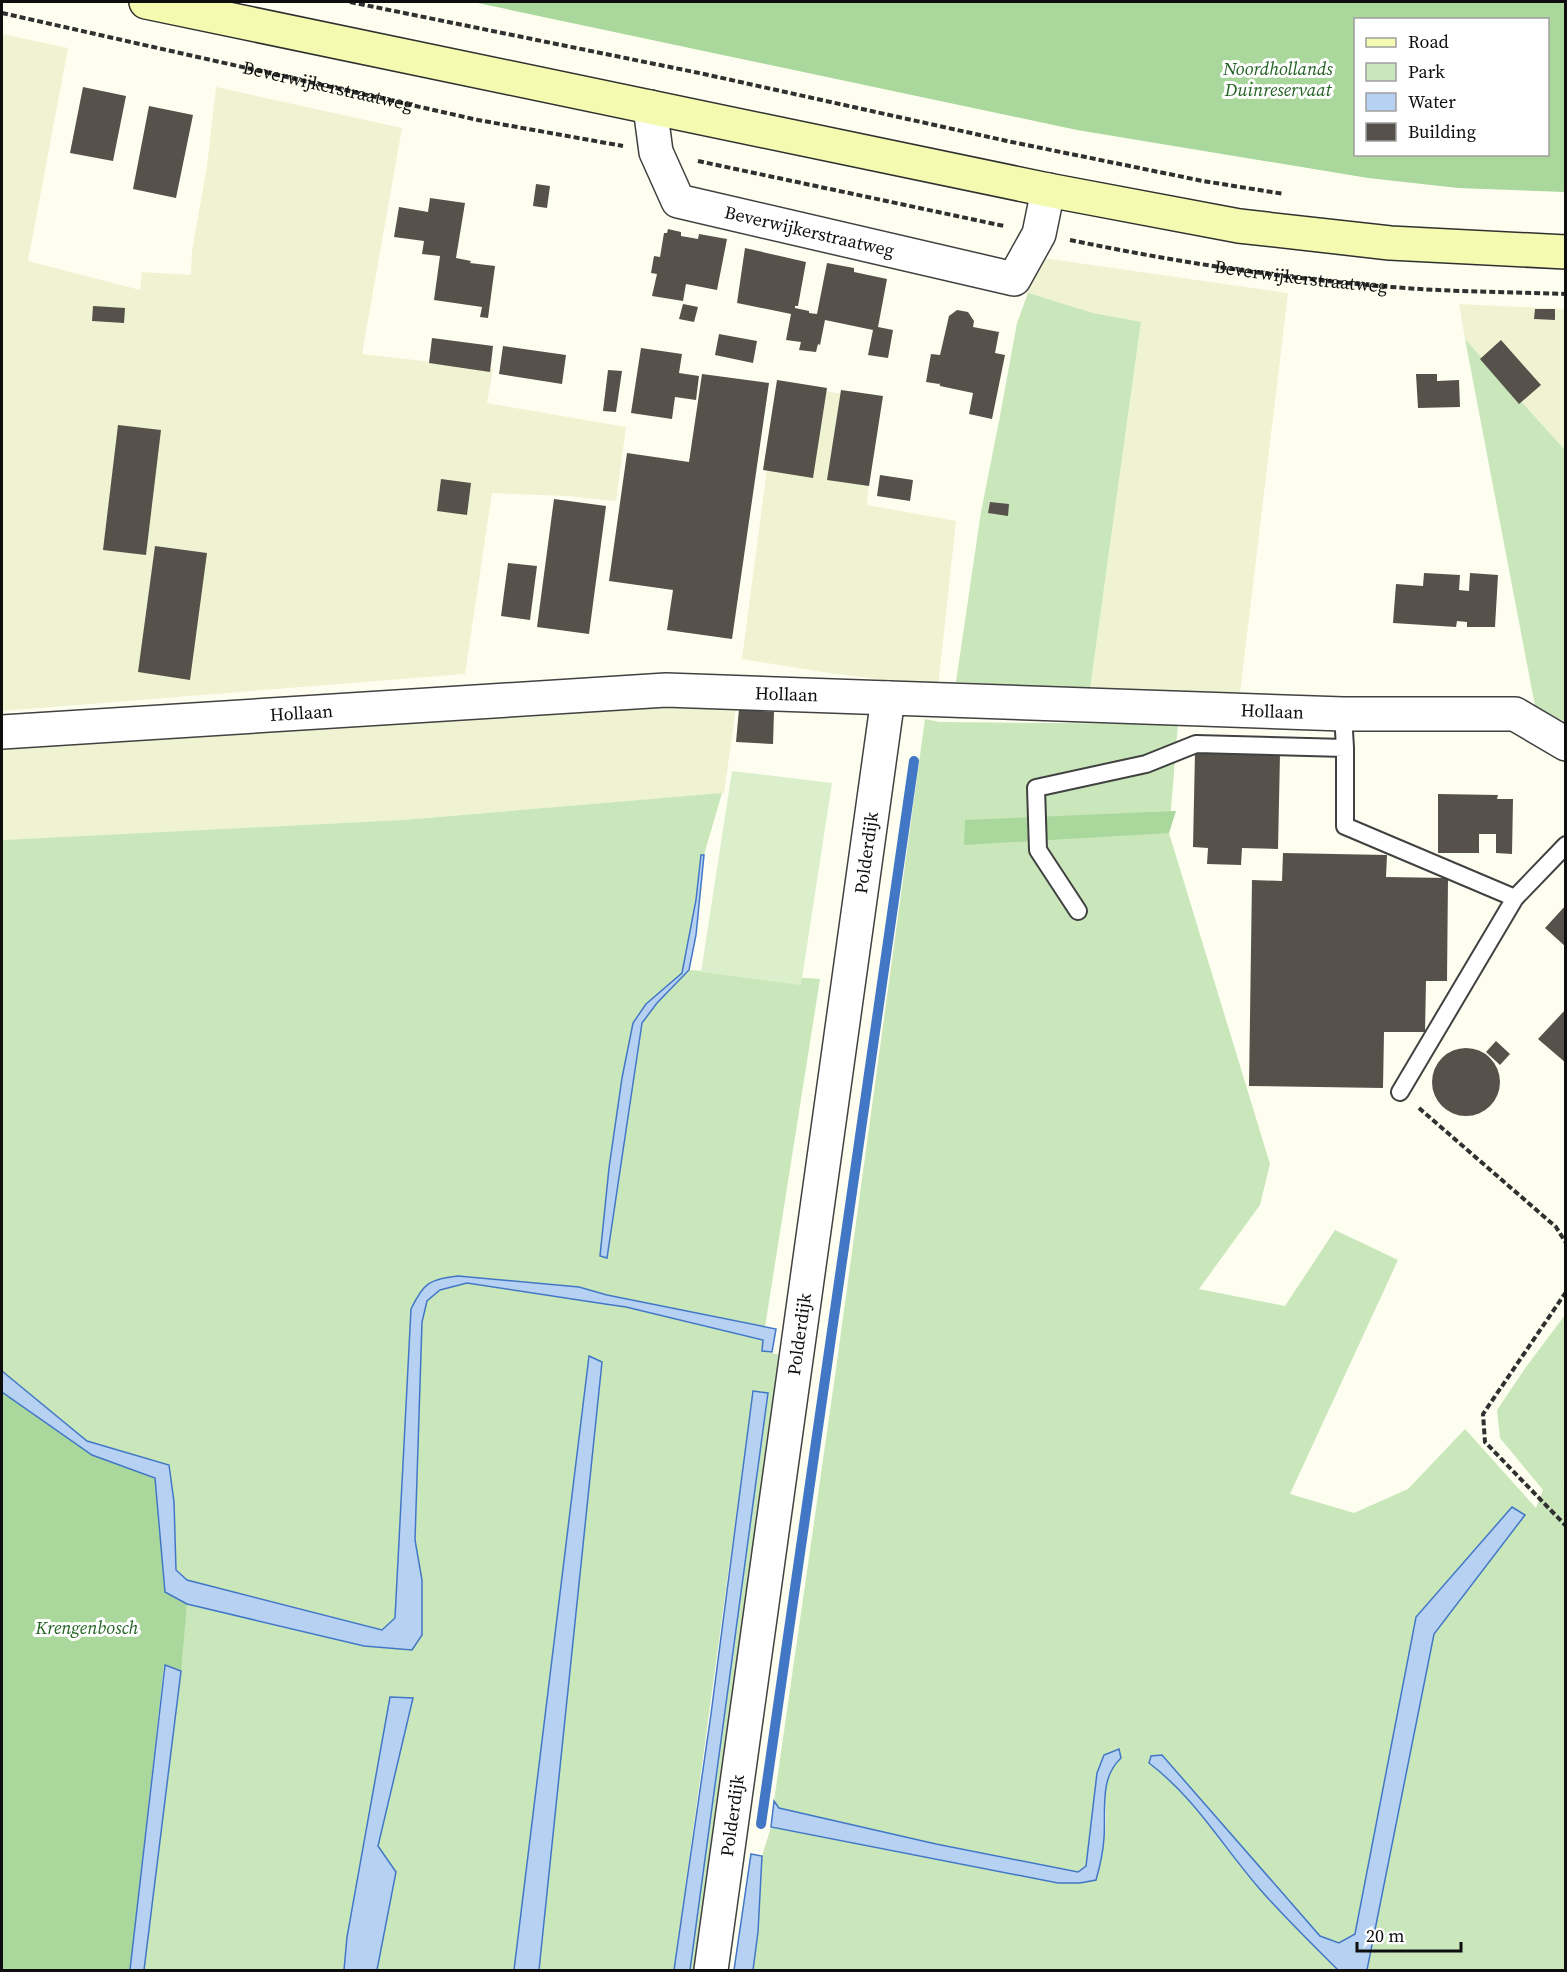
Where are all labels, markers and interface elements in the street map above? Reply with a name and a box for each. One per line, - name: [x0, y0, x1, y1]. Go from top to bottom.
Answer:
- legend: [1354, 18, 1549, 156]
- text: Road: [1408, 29, 1449, 54]
- street label: Beverwijkerstraatweg: [240, 55, 415, 117]
- park label: Noordhollands Duinreservaat: [1222, 56, 1333, 102]
- text: Park: [1408, 59, 1445, 84]
- text: Water: [1408, 89, 1456, 114]
- text: Building: [1408, 119, 1476, 144]
- street label: Beverwijkerstraatweg: [722, 199, 897, 263]
- street label: Beverwijkerstraatweg: [1213, 253, 1388, 299]
- street label: Hollaan: [755, 680, 819, 707]
- street label: Hollaan: [1240, 697, 1304, 725]
- street label: Hollaan: [269, 698, 334, 727]
- street label: Polderdijk: [848, 810, 884, 895]
- street label: Polderdijk: [781, 1291, 817, 1377]
- park label: Krengenbosch: [35, 1615, 139, 1640]
- street label: Polderdijk: [714, 1773, 750, 1858]
- scale bar: [1357, 1915, 1460, 1953]
- text: 20 m: [1366, 1923, 1404, 1948]

